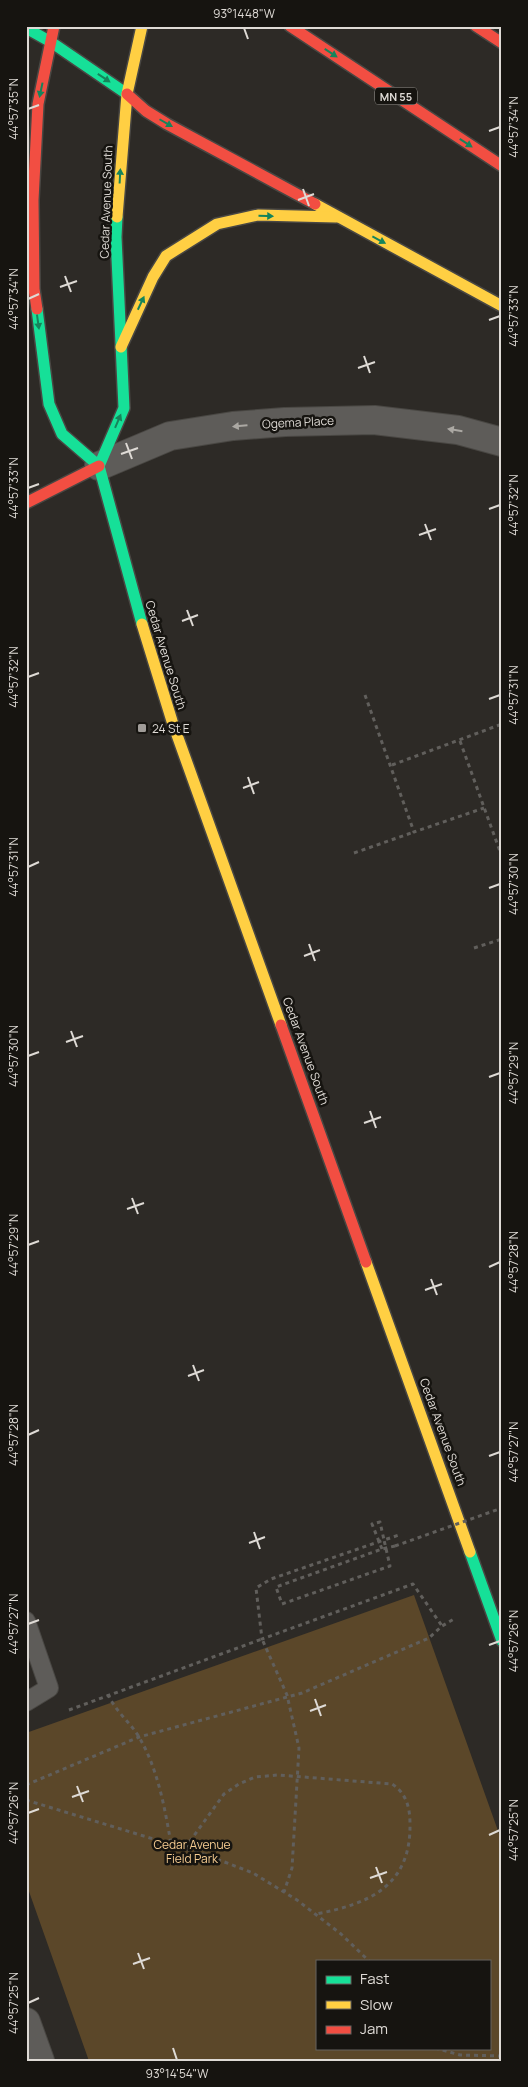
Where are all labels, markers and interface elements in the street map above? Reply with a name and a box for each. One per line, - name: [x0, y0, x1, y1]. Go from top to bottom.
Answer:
- text: 93°14'48"W: [213, 5, 276, 22]
- one-way arrow: [324, 48, 338, 58]
- one-way arrow: [97, 73, 110, 83]
- text: 44°57'35"N: [5, 78, 22, 140]
- one-way arrow: [37, 82, 45, 98]
- road number: MN 55: [375, 88, 417, 104]
- text: 44°57'34"N: [505, 96, 522, 158]
- one-way arrow: [160, 118, 173, 127]
- one-way arrow: [460, 138, 473, 148]
- street label: Cedar Avenue South: [96, 145, 116, 259]
- one-way arrow: [116, 167, 124, 183]
- one-way arrow: [258, 212, 274, 220]
- one-way arrow: [371, 236, 386, 244]
- text: 44°57'34"N: [5, 268, 22, 330]
- text: 44°57'33"N: [505, 285, 522, 347]
- one-way arrow: [137, 295, 146, 310]
- one-way arrow: [34, 314, 42, 330]
- street label: Ogema Place: [262, 412, 334, 432]
- one-way arrow: [115, 414, 123, 428]
- one-way arrow: [232, 422, 248, 430]
- one-way arrow: [446, 425, 462, 433]
- text: 44°57'33"N: [5, 457, 22, 519]
- text: 44°57'32"N: [505, 474, 522, 536]
- street label: Cedar Avenue South: [141, 598, 191, 712]
- text: 44°57'32"N: [5, 646, 22, 708]
- text: 44°57'31"N: [505, 665, 522, 725]
- place label: 24 St E: [152, 720, 190, 737]
- marker: 24 St E: [136, 722, 148, 734]
- text: 44°57'31"N: [5, 837, 22, 897]
- text: 44°57'30"N: [505, 853, 522, 915]
- street label: Cedar Avenue South: [279, 995, 333, 1107]
- text: 44°57'30"N: [5, 1025, 22, 1087]
- text: 44°57'29"N: [505, 1042, 522, 1104]
- text: 44°57'29"N: [5, 1214, 22, 1276]
- text: 44°57'28"N: [505, 1231, 522, 1293]
- street label: Cedar Avenue South: [416, 1376, 470, 1488]
- text: 44°57'28"N: [5, 1404, 22, 1466]
- text: 44°57'27"N: [505, 1422, 522, 1482]
- text: 44°57'27"N: [5, 1594, 22, 1654]
- text: 44°57'26"N: [505, 1610, 522, 1672]
- text: 44°57'26"N: [5, 1782, 22, 1844]
- text: 44°57'25"N: [505, 1799, 522, 1861]
- park label: Cedar Avenue Field Park: [153, 1836, 231, 1867]
- legend: [316, 1960, 490, 2050]
- text: Fast: [360, 1968, 389, 1989]
- text: 44°57'25"N: [5, 1972, 22, 2034]
- text: Slow: [360, 1994, 393, 2015]
- text: Jam: [360, 2018, 388, 2039]
- text: 93°14'54"W: [145, 2065, 209, 2082]

